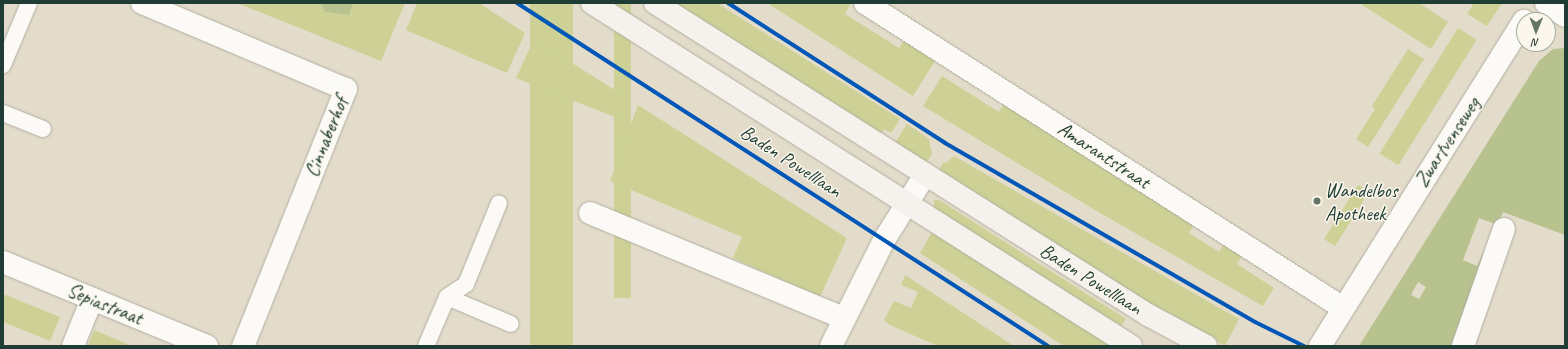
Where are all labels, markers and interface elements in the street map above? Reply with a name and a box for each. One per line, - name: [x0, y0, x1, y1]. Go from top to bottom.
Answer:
- north arrow: [1516, 12, 1556, 52]
- text: N: [1532, 36, 1539, 50]
- street label: Zwartvenseweg: [1409, 93, 1485, 191]
- street label: Cinnaberhof: [299, 94, 353, 180]
- street label: Amarantstraat: [1053, 116, 1155, 194]
- street label: Baden Powelllaan: [736, 119, 846, 203]
- place label: Wandelbos Apotheek: [1325, 178, 1397, 225]
- marker: Wandelbos Apotheek: [1312, 196, 1322, 206]
- street label: Baden Powelllaan: [1036, 238, 1146, 320]
- street label: Sepiastraat: [64, 278, 146, 330]

